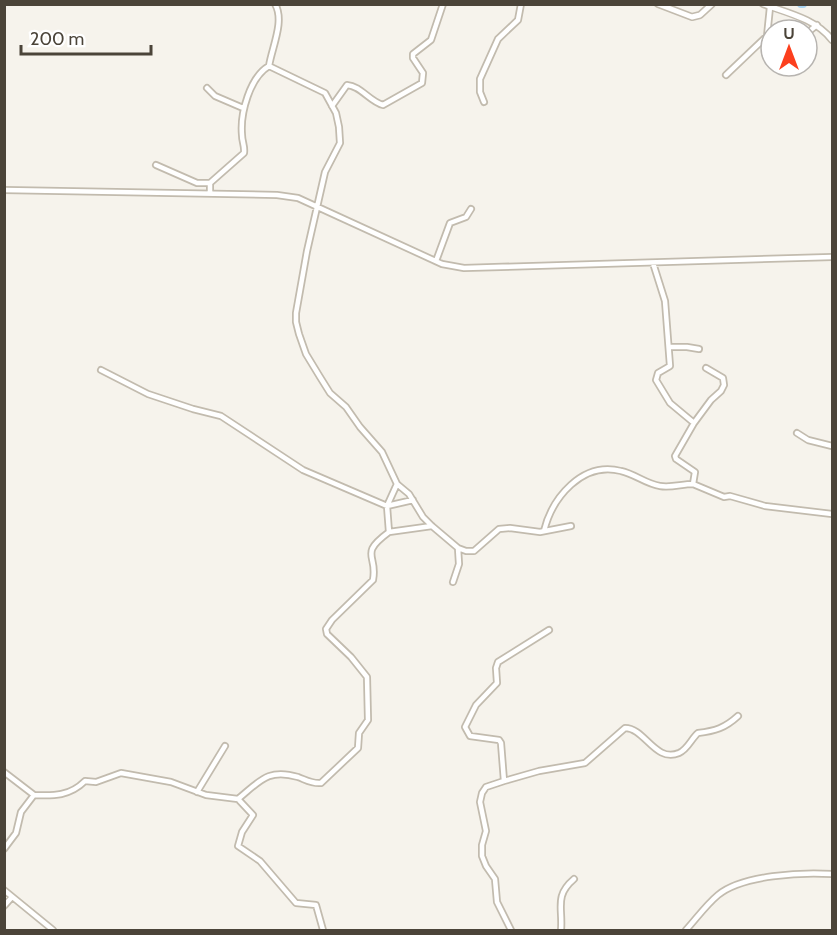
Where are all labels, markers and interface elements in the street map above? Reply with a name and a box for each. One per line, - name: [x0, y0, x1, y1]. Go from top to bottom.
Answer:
- scale bar: [21, 18, 152, 56]
- north arrow: [759, 18, 819, 78]
- text: U: [783, 24, 795, 43]
- text: 200 m: [30, 28, 84, 50]

